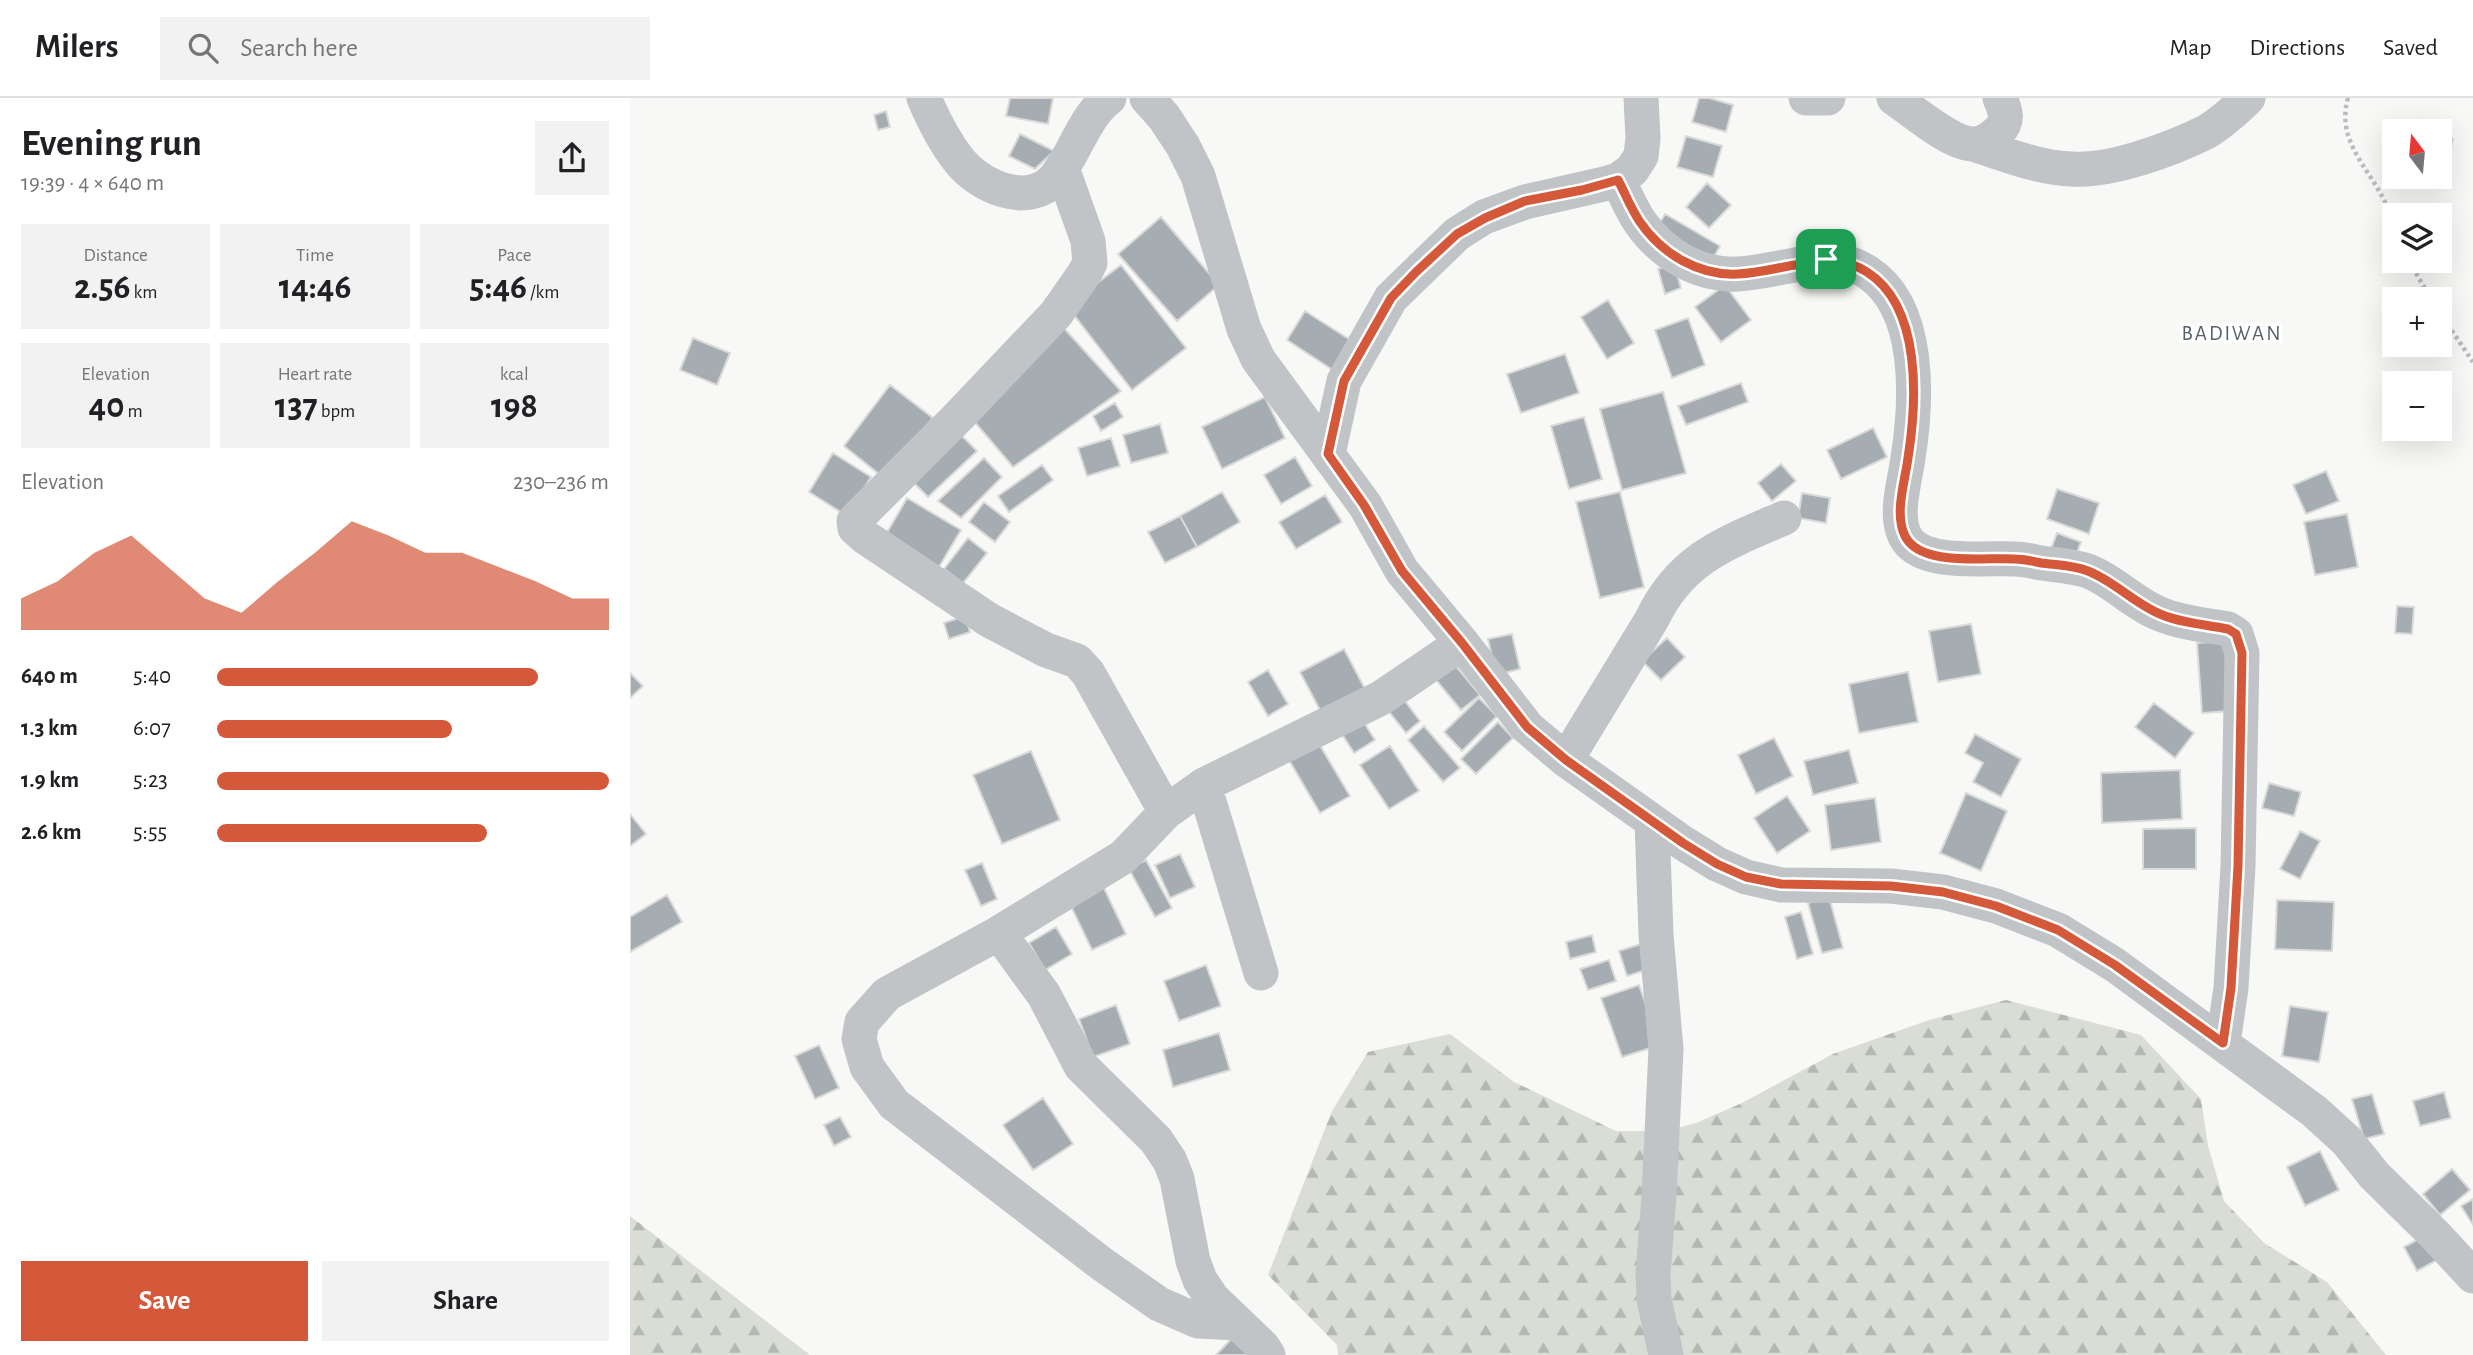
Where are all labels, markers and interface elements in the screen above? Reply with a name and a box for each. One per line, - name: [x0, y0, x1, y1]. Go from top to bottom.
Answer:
- search box: [160, 17, 650, 80]
- icon: search: [184, 29, 222, 67]
- text: Milers: [35, 31, 118, 64]
- text: Search here: [240, 35, 358, 61]
- text: Map: [2169, 36, 2211, 60]
- text: Directions: [2249, 36, 2345, 60]
- text: Saved: [2383, 36, 2438, 60]
- north arrow: [2382, 119, 2452, 189]
- map controls: [2382, 119, 2452, 441]
- button: share: [535, 121, 609, 195]
- text: Evening run: [21, 125, 202, 163]
- text: 19:39 · 4 × 640 m: [21, 172, 164, 195]
- button: layers: [2382, 203, 2452, 273]
- pin: [1796, 229, 1856, 289]
- icon: arrive: [1807, 240, 1845, 278]
- text: Distance: [83, 246, 148, 265]
- text: Time: [296, 246, 334, 265]
- text: Pace: [497, 246, 531, 265]
- text: 2.56: [74, 270, 130, 305]
- text: 14:46: [279, 270, 351, 305]
- text: 5:46: [469, 270, 527, 305]
- text: km: [130, 283, 157, 302]
- text: /km: [527, 283, 559, 302]
- button: +: [2382, 287, 2452, 357]
- district label: BADIWAN: [2181, 323, 2283, 344]
- text: Elevation: [81, 365, 150, 384]
- text: Heart rate: [278, 365, 352, 384]
- text: kcal: [500, 365, 529, 384]
- button: −: [2382, 371, 2452, 441]
- text: 40: [89, 389, 124, 424]
- text: 137: [275, 389, 318, 424]
- text: 198: [491, 389, 538, 424]
- text: m: [124, 402, 143, 421]
- text: bpm: [318, 402, 355, 421]
- text: Elevation: [21, 471, 104, 494]
- text: 230–236 m: [513, 471, 609, 494]
- text: 640 m: [21, 665, 78, 688]
- text: 5:40: [133, 665, 171, 688]
- text: 1.3 km: [21, 717, 78, 740]
- text: 6:07: [133, 717, 171, 740]
- text: 1.9 km: [21, 769, 79, 792]
- text: 5:23: [133, 769, 168, 792]
- text: 2.6 km: [21, 821, 82, 844]
- text: 5:55: [133, 821, 167, 844]
- button: Save: [21, 1261, 308, 1341]
- button: Share: [322, 1261, 609, 1341]

